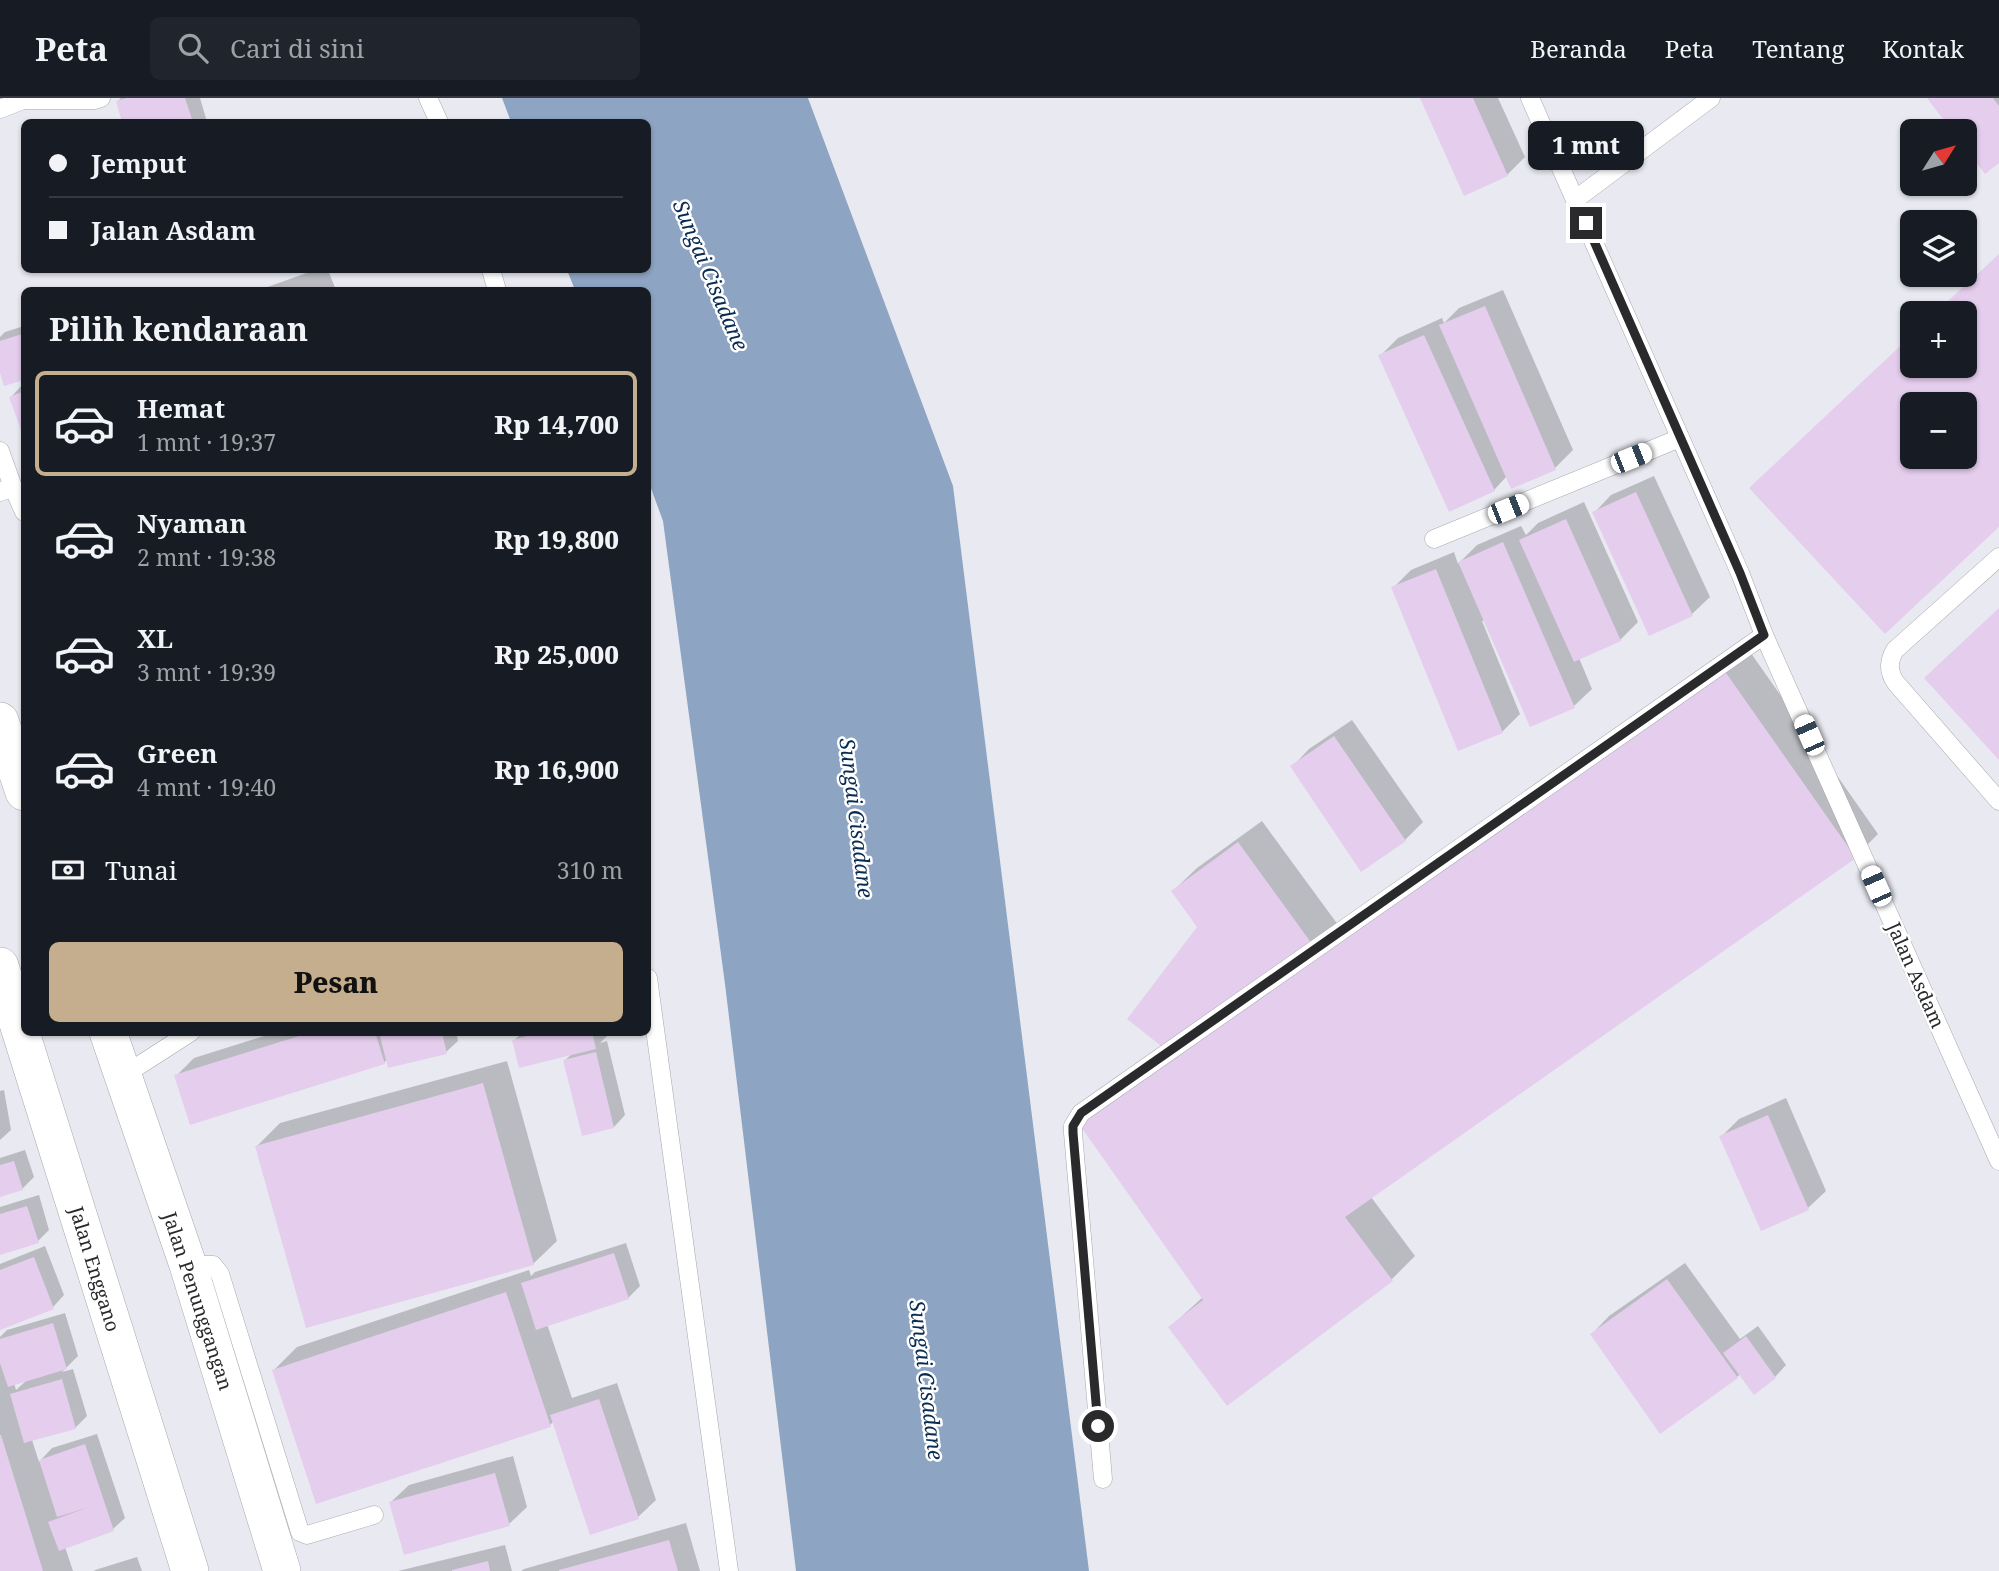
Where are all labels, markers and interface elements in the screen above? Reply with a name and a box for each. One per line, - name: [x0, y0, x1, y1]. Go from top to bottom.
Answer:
- search box: [150, 17, 640, 80]
- text: Peta: [35, 26, 108, 71]
- icon: search: [174, 29, 212, 67]
- text: Cari di sini: [230, 30, 364, 66]
- text: Beranda: [1530, 32, 1627, 65]
- text: Peta: [1665, 32, 1714, 65]
- text: Tentang: [1752, 32, 1844, 65]
- text: Kontak: [1882, 32, 1964, 65]
- north arrow: [1900, 119, 1978, 196]
- map controls: [1900, 119, 1977, 469]
- callout: 1 mnt: [1528, 122, 1644, 170]
- text: 1 mnt: [1552, 129, 1620, 161]
- text: Jemput: [91, 145, 186, 181]
- water label: Sungai Cisadane: [667, 195, 755, 355]
- route end: [1570, 207, 1602, 239]
- button: layers: [1900, 210, 1977, 287]
- text: Jalan Asdam: [91, 212, 256, 248]
- button: +: [1900, 301, 1977, 378]
- text: Pilih kendaraan: [49, 307, 308, 350]
- text: Hemat: [137, 390, 225, 426]
- icon: car: [53, 392, 116, 455]
- button: −: [1900, 392, 1977, 469]
- text: Rp 14,700: [494, 406, 619, 442]
- text: 1 mnt · 19:37: [137, 426, 276, 458]
- car: [1608, 440, 1655, 476]
- car: [1485, 491, 1532, 527]
- text: Nyaman: [137, 505, 247, 541]
- icon: car: [53, 507, 116, 570]
- text: Rp 19,800: [494, 521, 619, 557]
- text: 2 mnt · 19:38: [137, 541, 276, 573]
- text: XL: [137, 620, 173, 656]
- icon: car: [53, 622, 116, 685]
- text: Rp 25,000: [494, 636, 619, 672]
- text: 3 mnt · 19:39: [137, 656, 276, 688]
- car: [1791, 712, 1828, 758]
- text: Green: [137, 735, 218, 771]
- water label: Sungai Cisadane: [833, 736, 881, 900]
- icon: car: [53, 737, 116, 800]
- text: Rp 16,900: [494, 751, 619, 787]
- text: 4 mnt · 19:40: [137, 771, 276, 803]
- icon: cash: [49, 851, 87, 889]
- text: Tunai: [105, 852, 177, 888]
- text: 310 m: [557, 854, 623, 886]
- car: [1858, 863, 1895, 909]
- street label: Jalan Asdam: [1881, 917, 1951, 1032]
- button: Pesan: [49, 942, 623, 1022]
- street label: Jalan Enggano: [63, 1202, 126, 1335]
- street label: Jalan Penunggangan: [157, 1208, 239, 1393]
- water label: Sungai Cisadane: [903, 1298, 951, 1462]
- route start: [1082, 1410, 1114, 1442]

